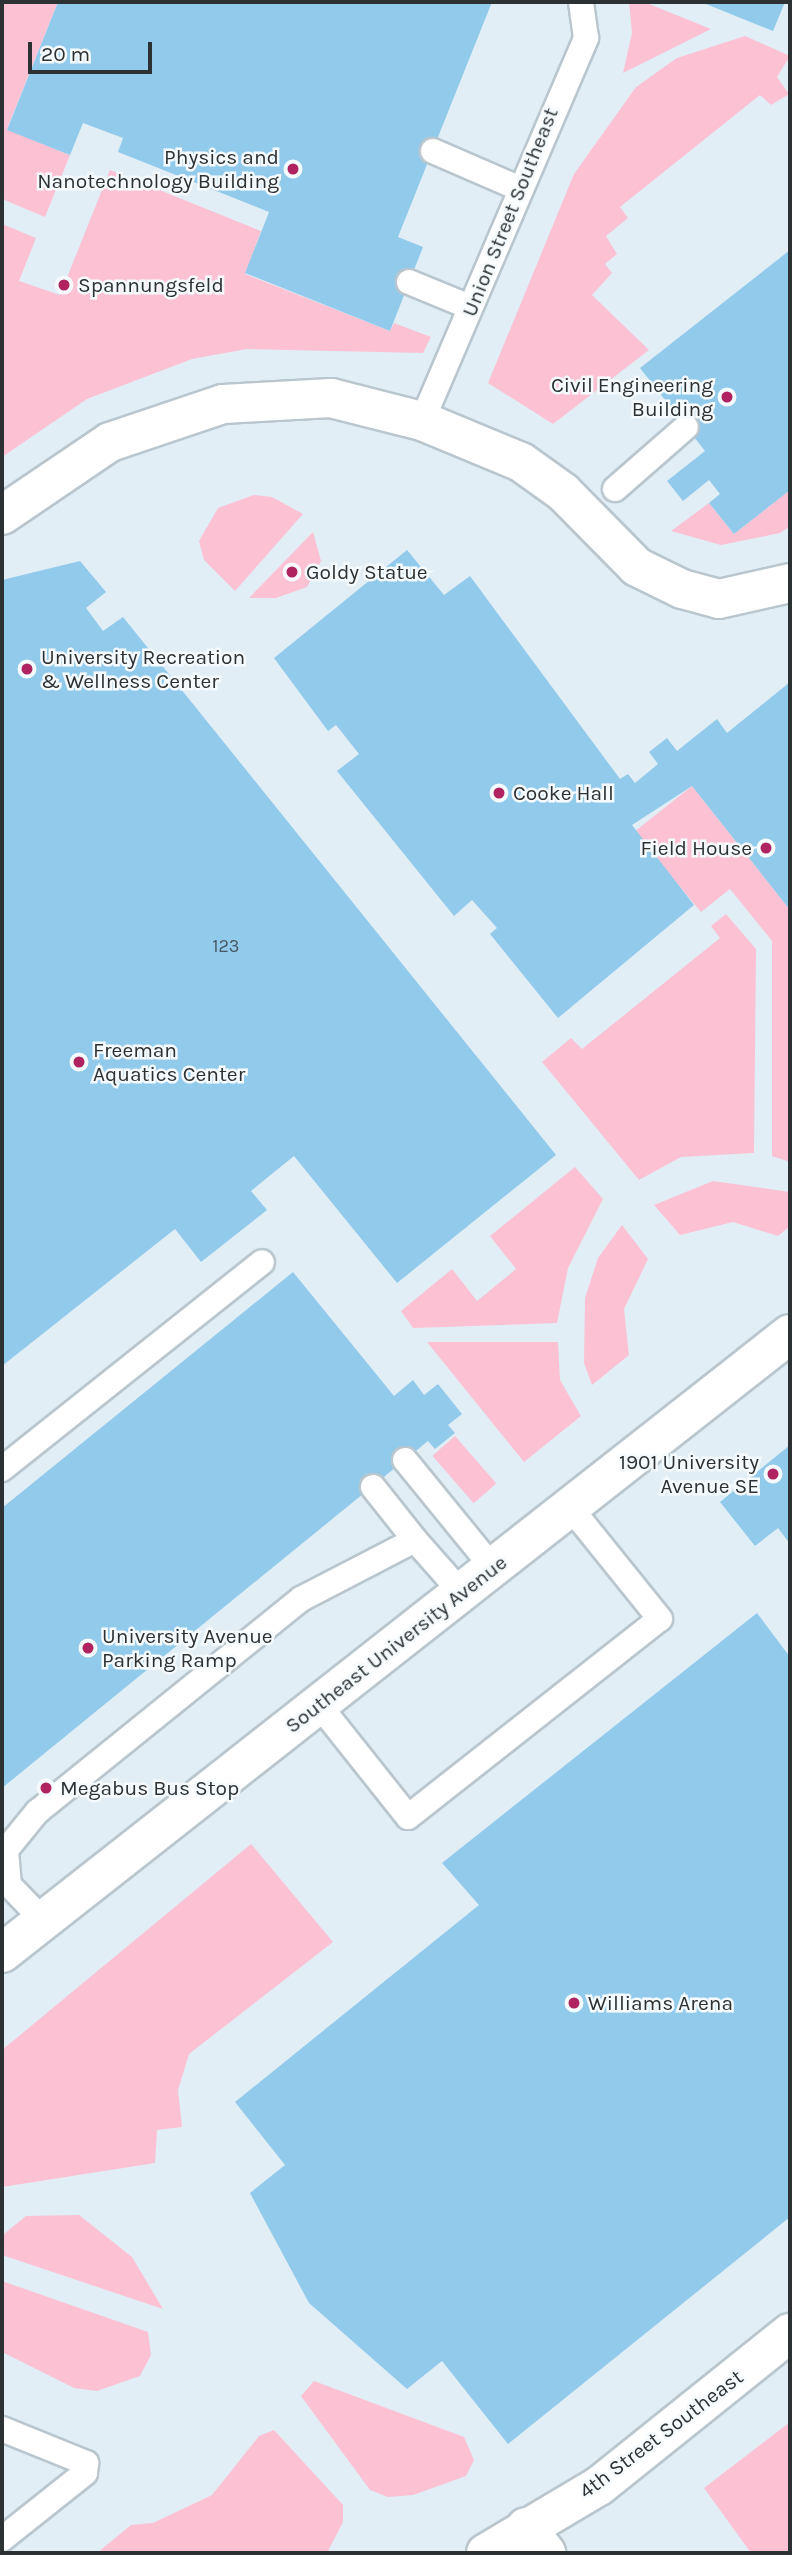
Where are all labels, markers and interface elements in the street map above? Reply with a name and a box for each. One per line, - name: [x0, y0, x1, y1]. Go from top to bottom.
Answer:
- scale bar: [32, 28, 156, 72]
- text: 20 m: [41, 42, 90, 66]
- street label: Union Street Southeast: [457, 104, 563, 320]
- place label: Physics and Nanotechnology Building: [37, 144, 279, 194]
- marker: Physics and Nanotechnology Building: [285, 161, 301, 177]
- place label: Spannungsfeld: [78, 272, 224, 298]
- marker: Spannungsfeld: [56, 277, 72, 293]
- place label: Civil Engineering Building: [551, 372, 713, 422]
- marker: Civil Engineering Building: [719, 389, 735, 405]
- place label: Goldy Statue: [306, 559, 428, 585]
- marker: Goldy Statue: [284, 564, 300, 580]
- place label: University Recreation & Wellness Center: [41, 644, 245, 694]
- marker: University Recreation & Wellness Center: [19, 661, 35, 677]
- place label: Cooke Hall: [513, 780, 614, 806]
- marker: Cooke Hall: [491, 785, 507, 801]
- place label: Field House: [641, 835, 752, 861]
- marker: Field House: [758, 840, 774, 856]
- house number: 123: [212, 935, 240, 957]
- place label: Freeman Aquatics Center: [93, 1037, 245, 1087]
- marker: Freeman Aquatics Center: [71, 1054, 87, 1070]
- place label: 1901 University Avenue SE: [619, 1449, 759, 1499]
- marker: 1901 University Avenue SE: [765, 1466, 781, 1482]
- street label: Southeast University Avenue: [280, 1550, 512, 1738]
- place label: University Avenue Parking Ramp: [102, 1623, 273, 1673]
- marker: University Avenue Parking Ramp: [80, 1640, 96, 1656]
- place label: Megabus Bus Stop: [60, 1775, 239, 1801]
- marker: Megabus Bus Stop: [38, 1780, 54, 1796]
- place label: Williams Arena: [588, 1990, 733, 2016]
- marker: Williams Arena: [566, 1995, 582, 2011]
- street label: 4th Street Southeast: [574, 2364, 748, 2504]

